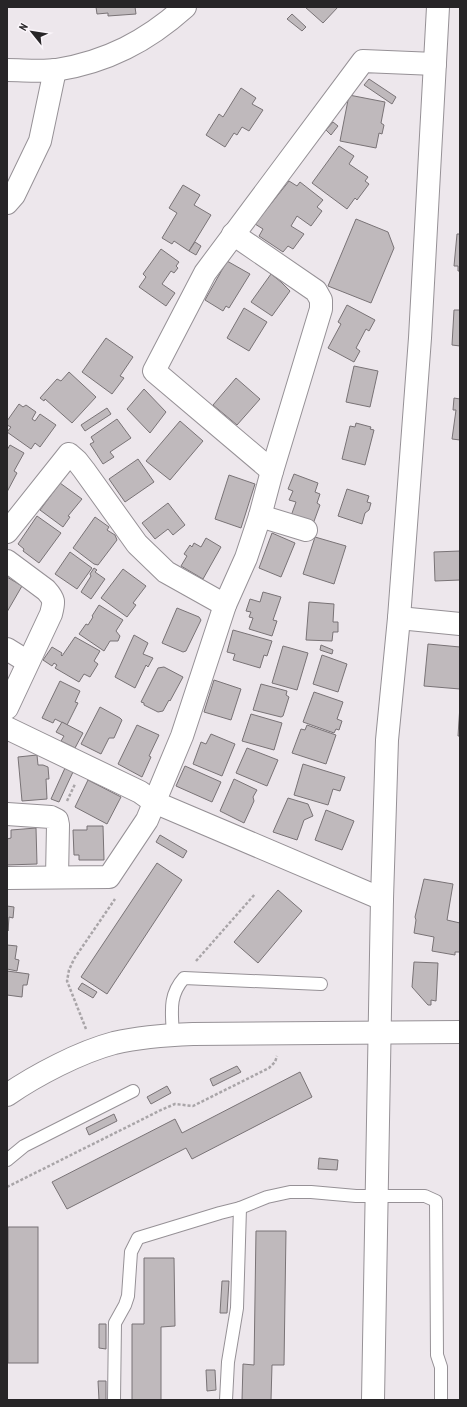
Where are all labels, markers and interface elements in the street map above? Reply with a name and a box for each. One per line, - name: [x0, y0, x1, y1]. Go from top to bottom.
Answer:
- north arrow: [12, 12, 52, 52]
- text: N: [16, 21, 31, 33]

